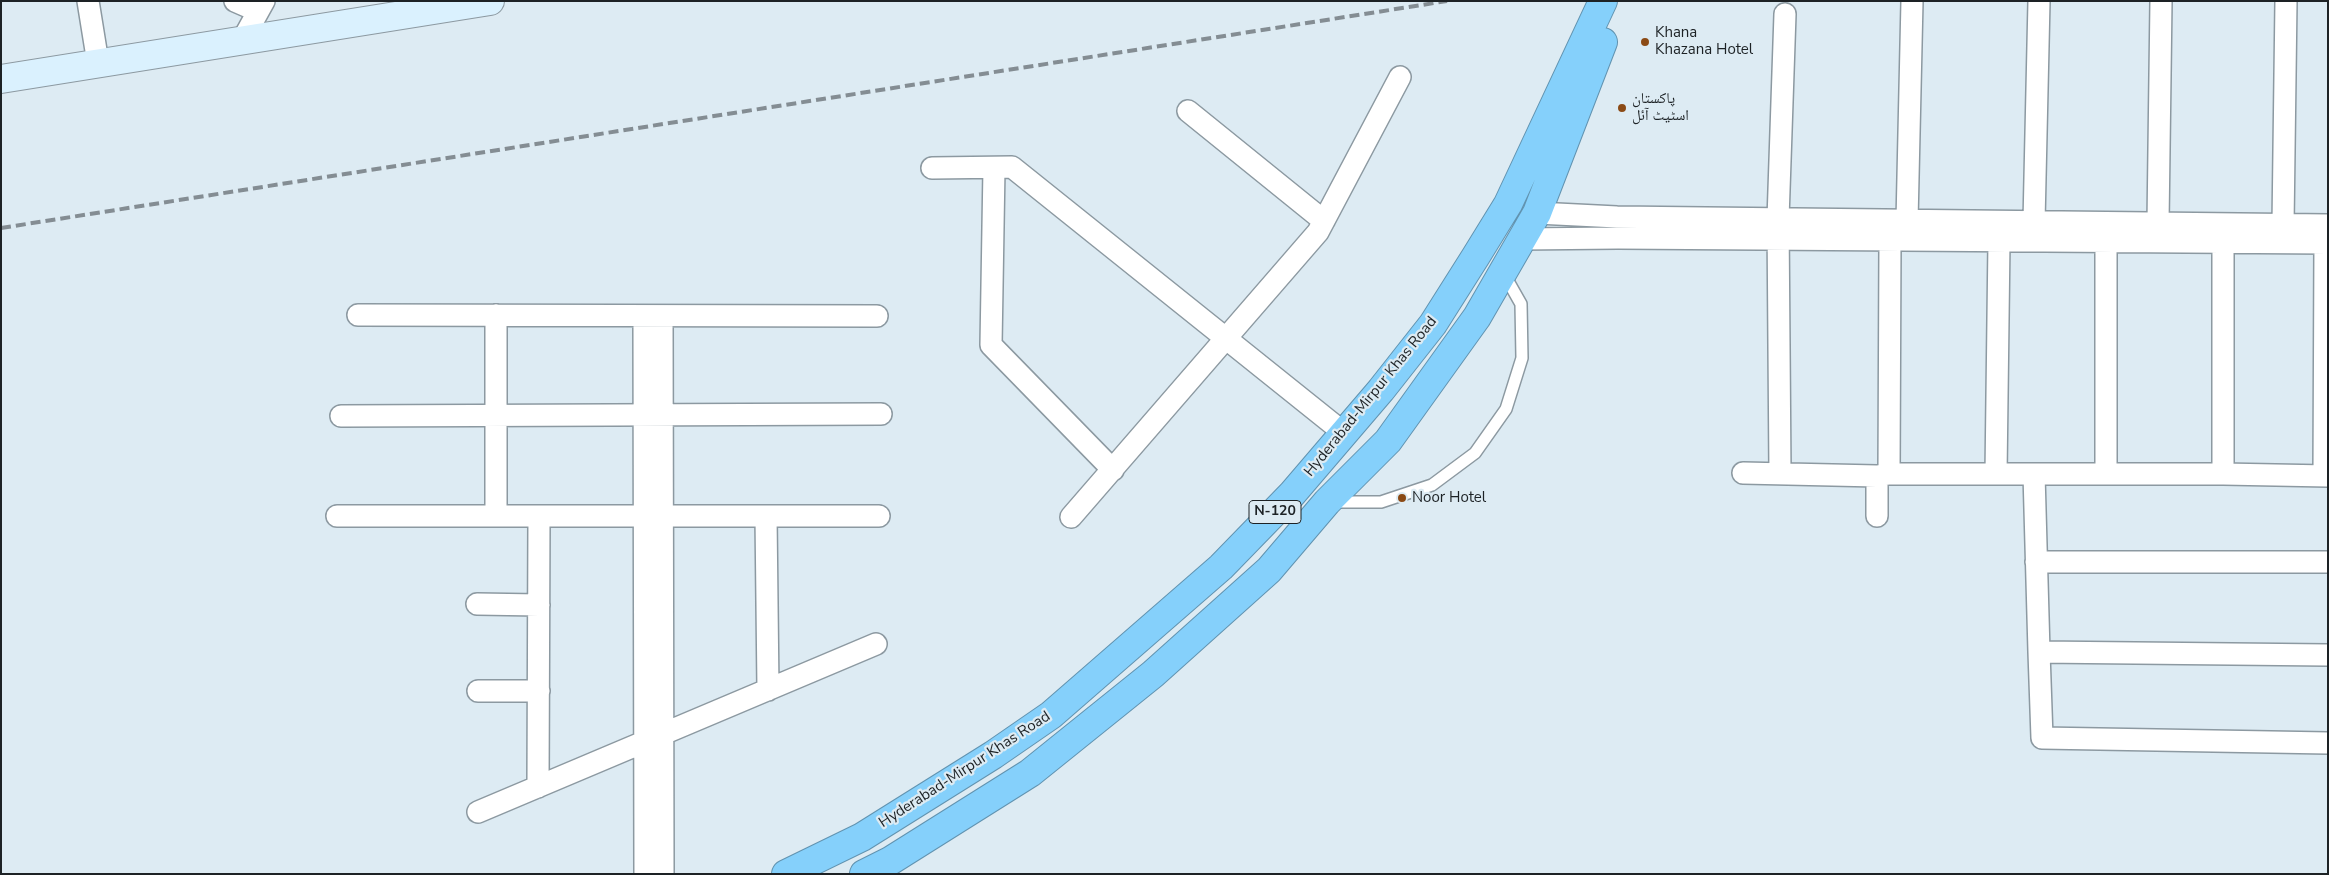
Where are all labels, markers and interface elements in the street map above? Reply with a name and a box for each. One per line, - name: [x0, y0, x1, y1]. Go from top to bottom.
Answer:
- place label: Khana Khazana Hotel: [1655, 24, 1753, 59]
- marker: Khana Khazana Hotel: [1639, 36, 1651, 48]
- place label: پاکستان اسٹیٹ آئل: [1632, 90, 1689, 125]
- marker: پاکستان اسٹیٹ آئل: [1616, 102, 1628, 114]
- street label: Hyderabad-Mirpur Khas Road: [1301, 313, 1441, 481]
- place label: Noor Hotel: [1412, 489, 1486, 507]
- marker: Noor Hotel: [1396, 492, 1408, 504]
- road number: N-120: [1249, 501, 1301, 524]
- street label: Hyderabad-Mirpur Khas Road: [876, 708, 1054, 832]

